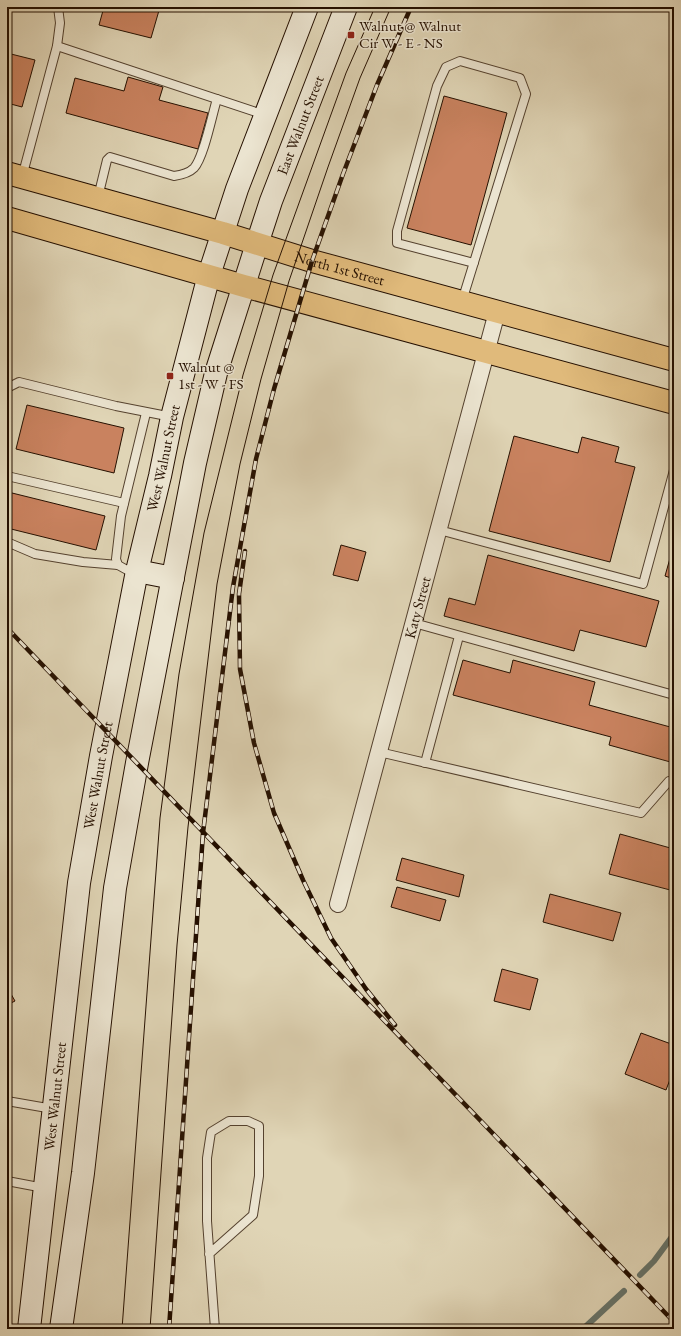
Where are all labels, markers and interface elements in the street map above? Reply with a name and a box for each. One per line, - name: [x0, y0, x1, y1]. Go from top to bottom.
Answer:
- place label: Walnut @ Walnut Cir W - E - NS: [359, 16, 461, 52]
- marker: Walnut @ Walnut Cir W - E - NS: [346, 30, 356, 40]
- street label: East Walnut Street: [272, 72, 328, 178]
- street label: North 1st Street: [292, 246, 387, 289]
- place label: Walnut @ 1st - W - FS: [178, 357, 243, 393]
- marker: Walnut @ 1st - W - FS: [165, 371, 175, 381]
- street label: West Walnut Street: [142, 402, 184, 514]
- street label: Katy Street: [400, 574, 435, 641]
- street label: West Walnut Street: [78, 720, 117, 831]
- street label: West Walnut Street: [39, 1041, 70, 1152]

